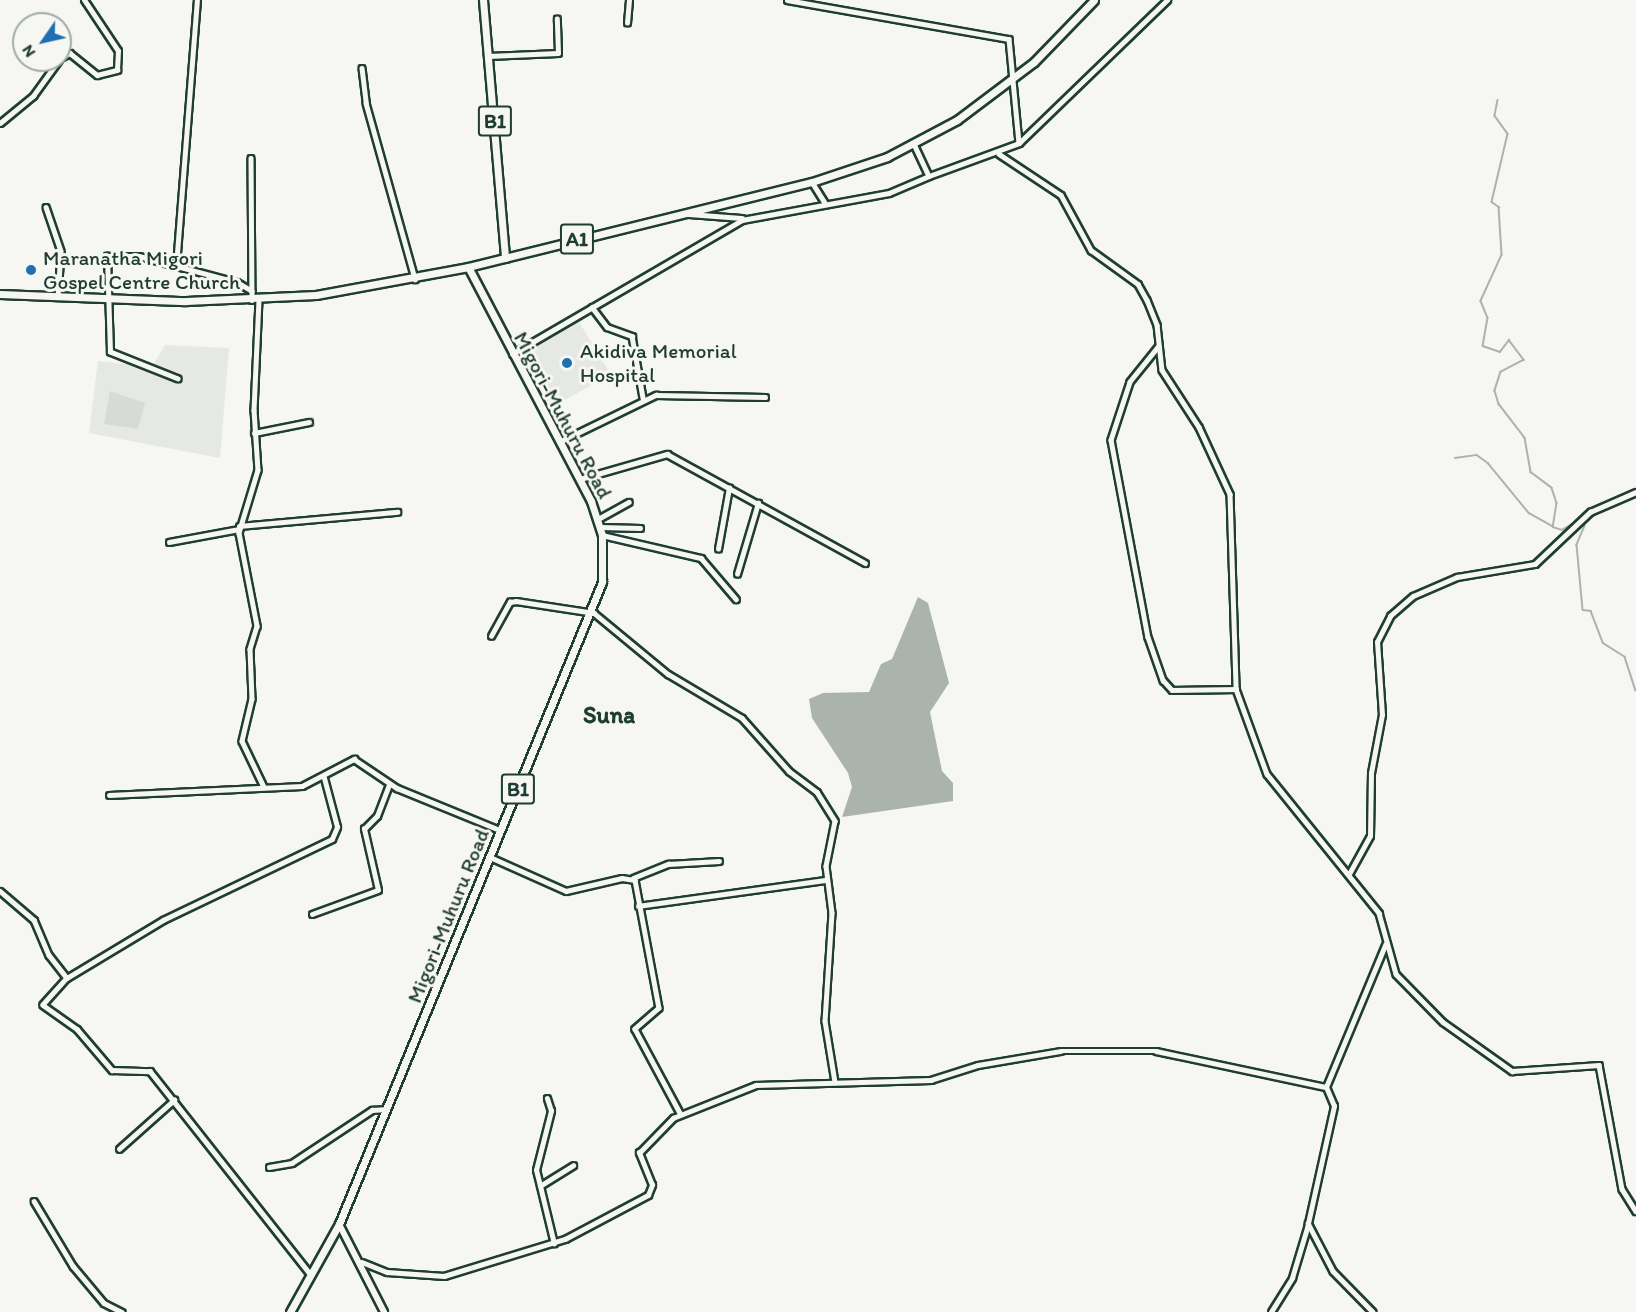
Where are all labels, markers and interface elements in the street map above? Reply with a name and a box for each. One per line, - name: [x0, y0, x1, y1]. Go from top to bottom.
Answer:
- north arrow: [12, 12, 72, 72]
- text: N: [17, 41, 39, 61]
- road number: B1: [477, 104, 513, 138]
- road number: A1: [559, 222, 595, 256]
- place label: Maranatha Migori Gospel Centre Church: [43, 245, 240, 295]
- marker: Maranatha Migori Gospel Centre Church: [24, 263, 38, 277]
- street label: Migori-Muhuru Road: [508, 327, 618, 503]
- place label: Akidiva Memorial Hospital: [580, 338, 737, 388]
- marker: Akidiva Memorial Hospital: [558, 354, 576, 372]
- district label: Suna: [583, 701, 635, 729]
- road number: B1: [500, 772, 536, 806]
- street label: Migori-Muhuru Road: [402, 825, 494, 1007]

